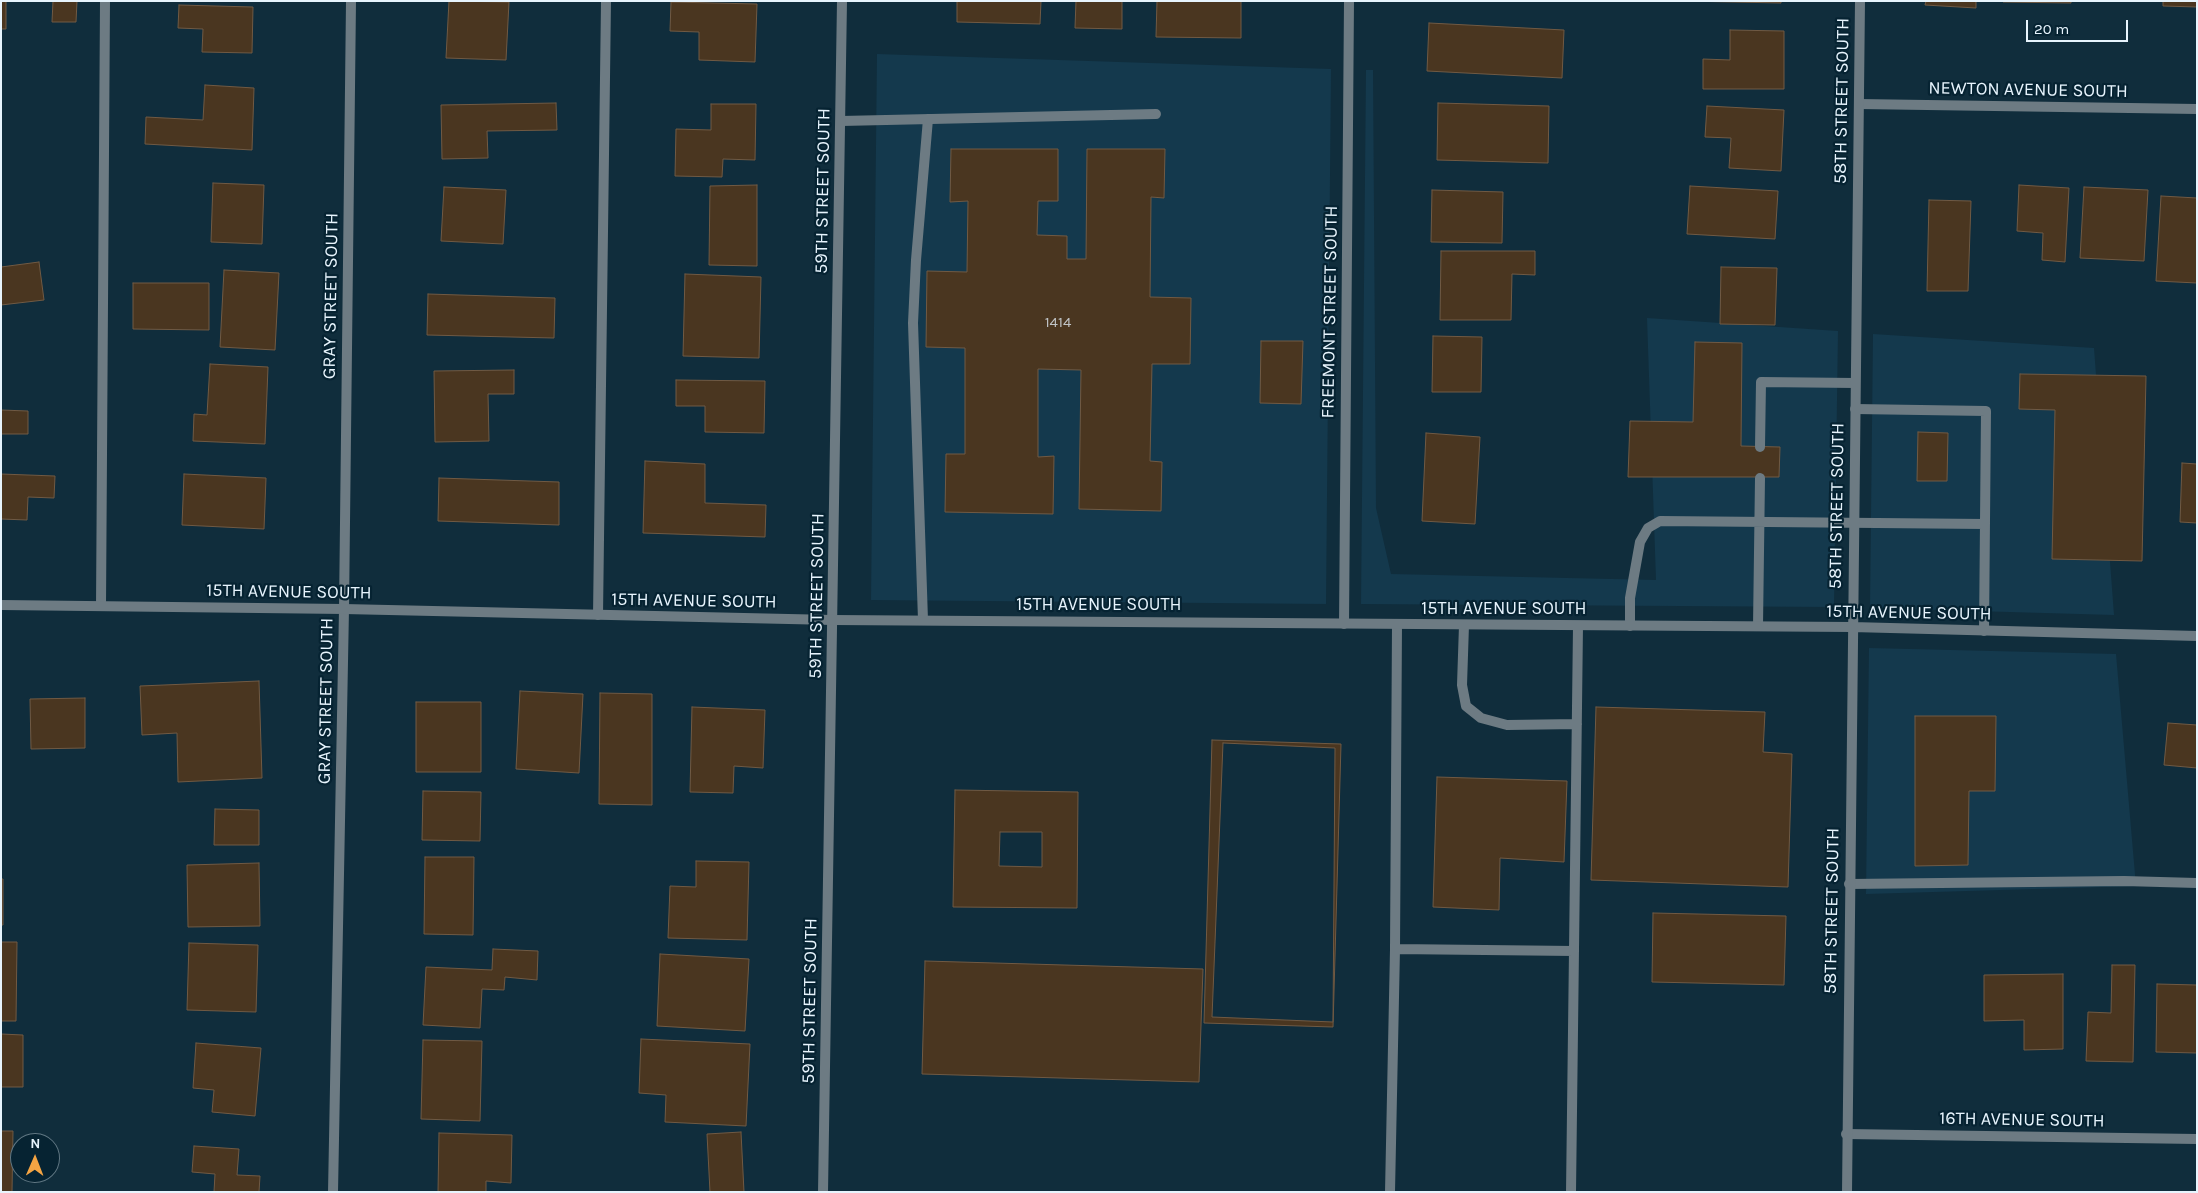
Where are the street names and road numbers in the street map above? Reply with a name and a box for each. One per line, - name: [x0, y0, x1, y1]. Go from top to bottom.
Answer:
- street label: 58TH STREET SOUTH: [1830, 18, 1854, 184]
- street label: NEWTON AVENUE SOUTH: [1928, 77, 2128, 103]
- street label: 59TH STREET SOUTH: [811, 108, 835, 274]
- street label: FREEMONT STREET SOUTH: [1317, 205, 1343, 419]
- street label: GRAY STREET SOUTH: [319, 213, 343, 379]
- street label: 58TH STREET SOUTH: [1825, 423, 1849, 589]
- street label: 59TH STREET SOUTH: [805, 513, 829, 679]
- street label: 15TH AVENUE SOUTH: [206, 580, 372, 604]
- street label: 15TH AVENUE SOUTH: [611, 589, 777, 613]
- street label: 15TH AVENUE SOUTH: [1016, 594, 1182, 616]
- street label: 15TH AVENUE SOUTH: [1421, 598, 1587, 620]
- street label: 15TH AVENUE SOUTH: [1826, 601, 1992, 625]
- street label: GRAY STREET SOUTH: [314, 618, 338, 784]
- street label: 58TH STREET SOUTH: [1820, 828, 1844, 994]
- street label: 59TH STREET SOUTH: [798, 918, 822, 1084]
- street label: 16TH AVENUE SOUTH: [1939, 1108, 2105, 1132]

